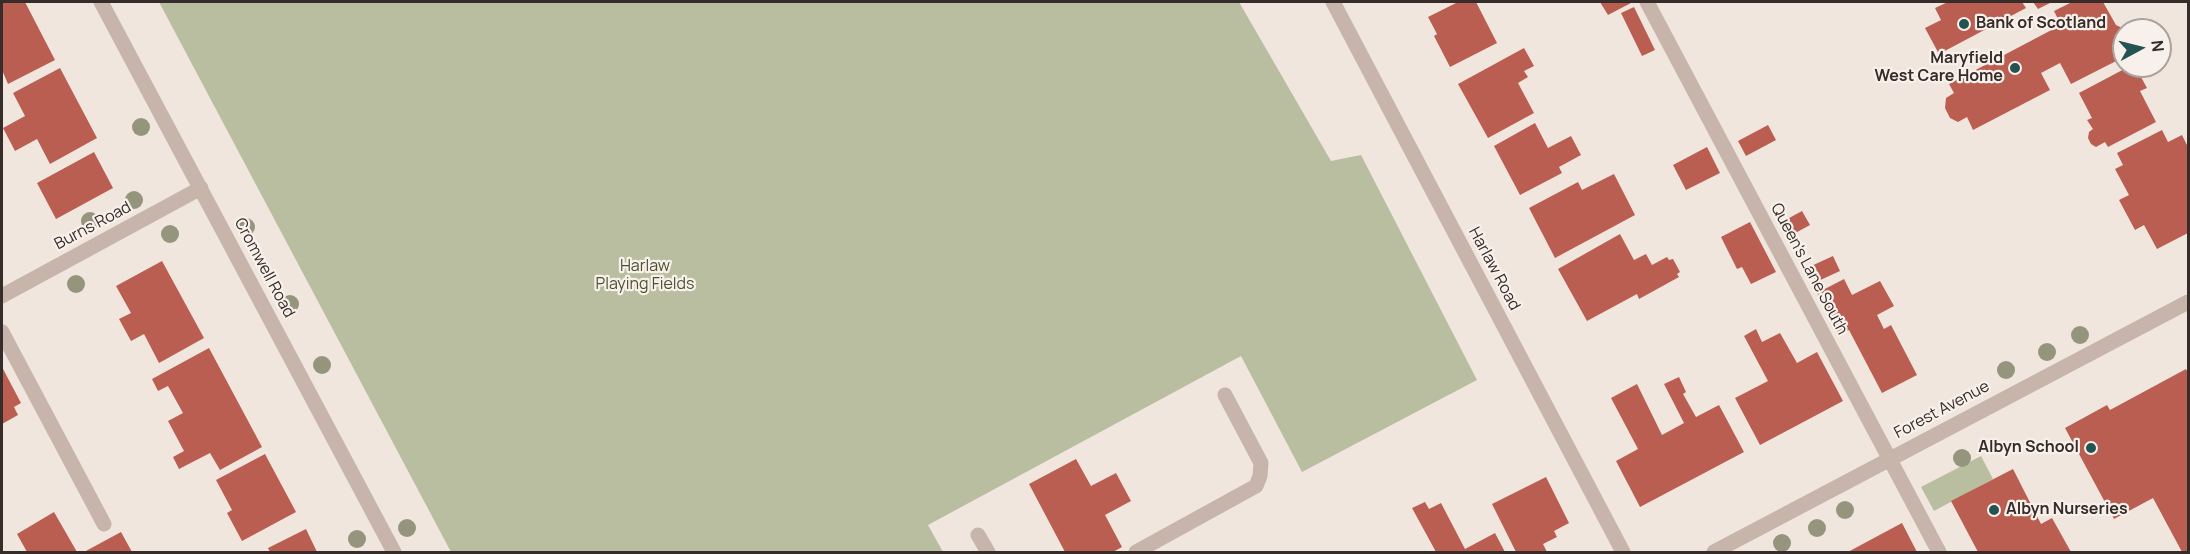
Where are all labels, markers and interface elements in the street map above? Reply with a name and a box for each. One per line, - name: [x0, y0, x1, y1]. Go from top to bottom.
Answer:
- place label: Bank of Scotland: [1976, 14, 2106, 34]
- marker: Bank of Scotland: [1957, 17, 1971, 31]
- north arrow: [2112, 18, 2172, 78]
- text: N: [2146, 39, 2169, 53]
- place label: Maryfield West Care Home: [1875, 49, 2003, 87]
- marker: Maryfield West Care Home: [2008, 61, 2022, 75]
- street label: Burns Road: [51, 198, 135, 254]
- street label: Queen's Lane South: [1766, 200, 1852, 338]
- street label: Cromwell Road: [230, 215, 298, 321]
- street label: Harlaw Road: [1464, 224, 1524, 314]
- park label: Harlaw Playing Fields: [596, 257, 694, 295]
- street label: Forest Avenue: [1891, 377, 1993, 443]
- place label: Albyn School: [1978, 438, 2079, 458]
- marker: Albyn School: [2084, 441, 2098, 455]
- place label: Albyn Nurseries: [2006, 500, 2128, 520]
- marker: Albyn Nurseries: [1987, 503, 2001, 517]

